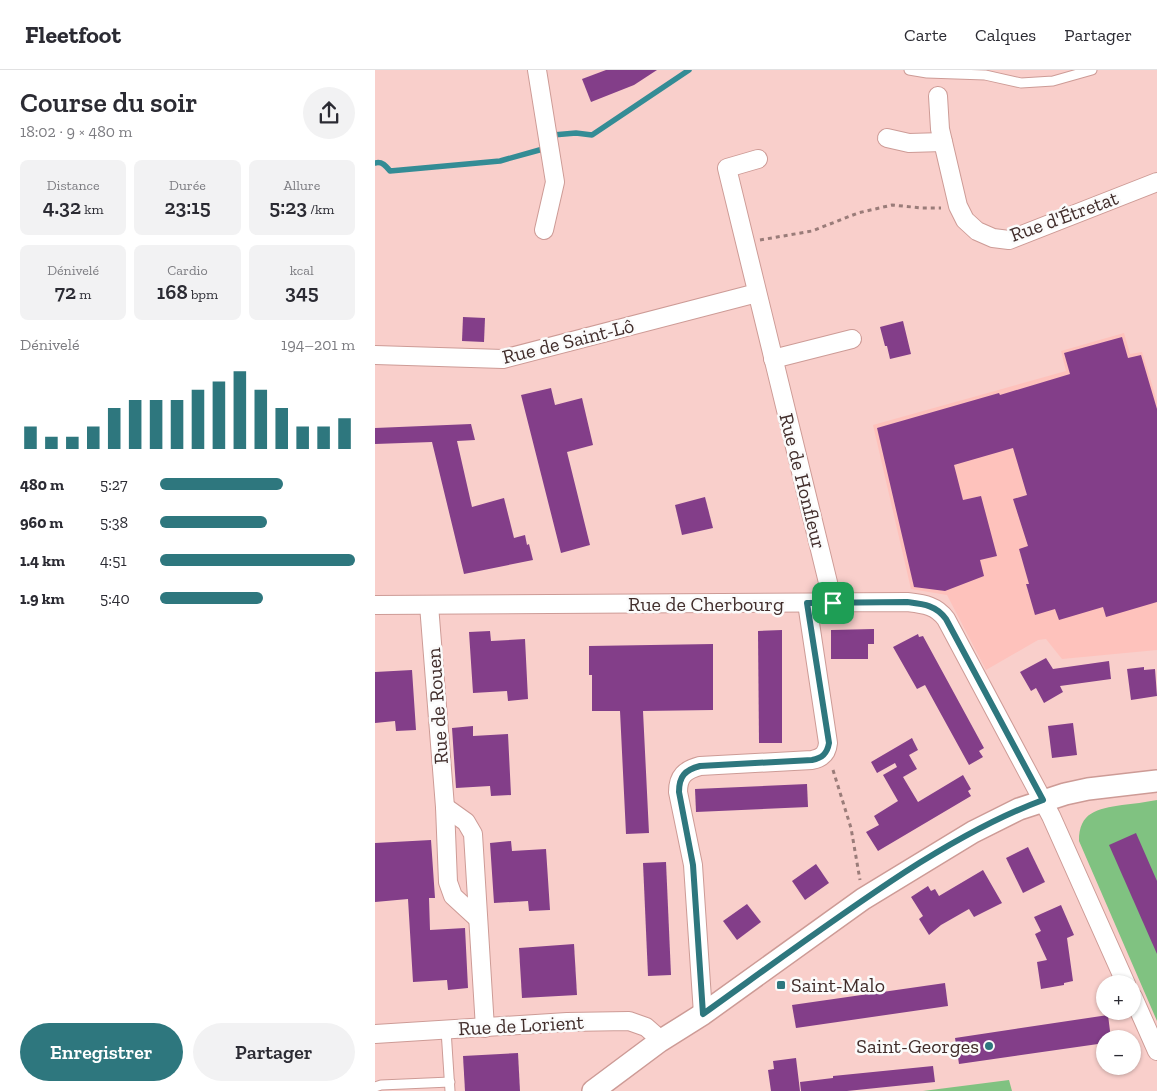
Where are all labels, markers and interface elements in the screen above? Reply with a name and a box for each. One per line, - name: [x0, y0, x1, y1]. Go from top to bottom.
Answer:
- text: Fleetfoot: [25, 20, 121, 49]
- text: Carte: [904, 24, 947, 46]
- text: Calques: [975, 24, 1036, 46]
- text: Partager: [1064, 24, 1132, 46]
- text: Course du soir: [20, 86, 198, 119]
- button: share: [303, 87, 355, 139]
- text: 18:02 · 9 × 480 m: [20, 122, 132, 141]
- text: Distance: [47, 177, 100, 194]
- text: Durée: [169, 177, 206, 194]
- text: Allure: [283, 177, 320, 194]
- street label: Rue d'Étretat: [1007, 185, 1122, 247]
- text: 4.32: [43, 194, 81, 219]
- text: 23:15: [164, 194, 211, 219]
- text: 5:23: [269, 194, 307, 219]
- text: km: [81, 201, 104, 218]
- text: /km: [307, 201, 334, 218]
- text: Dénivelé: [47, 262, 99, 279]
- text: Cardio: [167, 262, 208, 279]
- text: kcal: [290, 262, 314, 279]
- text: 72: [55, 279, 76, 304]
- text: 168: [157, 279, 188, 304]
- text: 345: [285, 279, 319, 304]
- text: m: [76, 286, 91, 303]
- text: bpm: [188, 286, 218, 303]
- street label: Rue de Saint-Lô: [500, 313, 636, 369]
- text: Dénivelé: [20, 335, 79, 354]
- text: 194–201 m: [281, 335, 355, 354]
- street label: Rue de Honfleur: [775, 411, 831, 551]
- text: 480 m: [20, 475, 64, 494]
- text: 5:27: [100, 475, 128, 494]
- text: 960 m: [20, 513, 63, 532]
- text: 5:38: [100, 513, 128, 532]
- text: 1.4 km: [20, 551, 65, 570]
- text: 4:51: [100, 551, 127, 570]
- pin: [812, 582, 854, 624]
- text: 1.9 km: [20, 589, 65, 608]
- text: 5:40: [100, 589, 130, 608]
- icon: arrive: [819, 589, 847, 617]
- street label: Rue de Cherbourg: [628, 592, 784, 616]
- street label: Rue de Rouen: [421, 646, 453, 765]
- place label: Saint-Malo: [791, 973, 885, 997]
- map controls: [1096, 975, 1141, 1075]
- button: +: [1096, 975, 1141, 1020]
- marker: Saint-Malo: [775, 979, 787, 991]
- street label: Rue de Lorient: [458, 1010, 585, 1040]
- button: Enregistrer: [20, 1023, 183, 1081]
- button: Partager: [193, 1023, 355, 1081]
- button: −: [1096, 1030, 1141, 1075]
- place label: Saint-Georges: [856, 1034, 979, 1058]
- marker: Saint-Georges: [983, 1040, 995, 1052]

